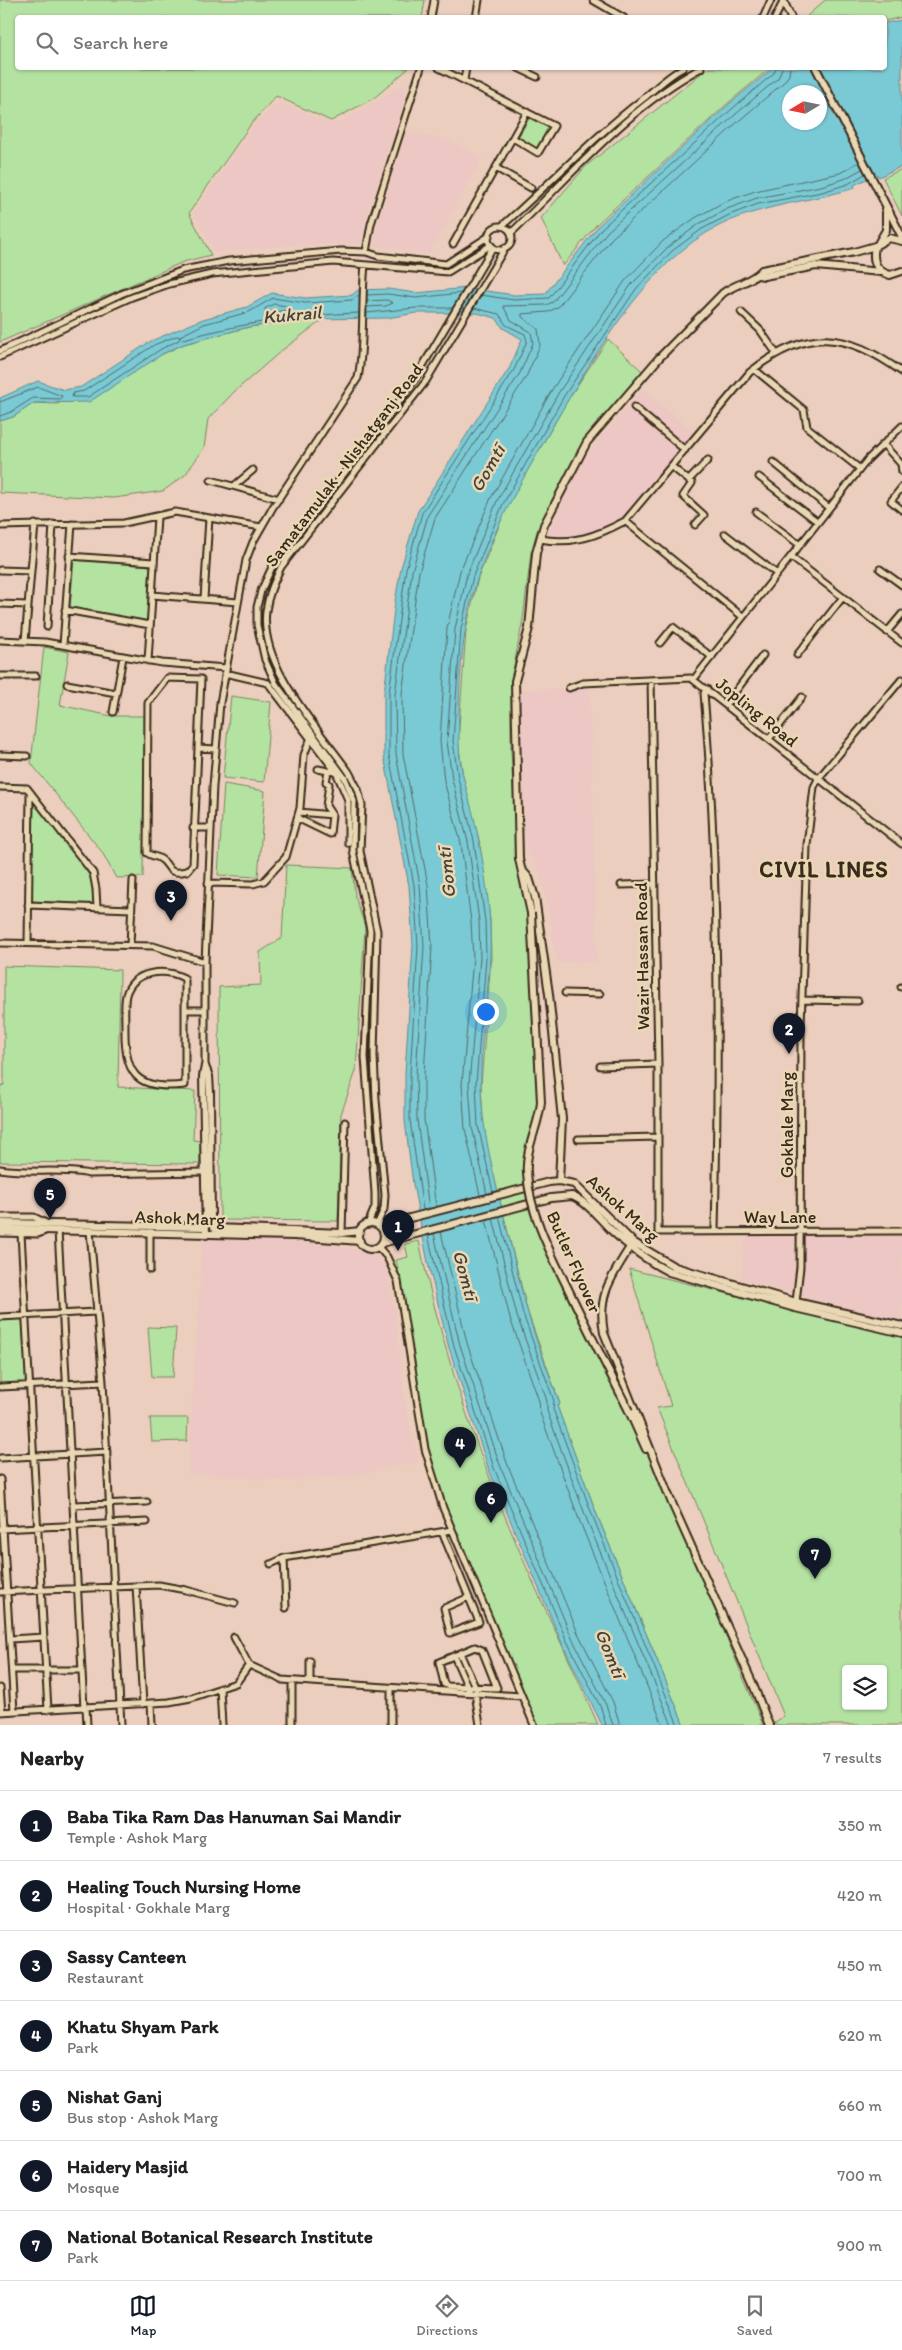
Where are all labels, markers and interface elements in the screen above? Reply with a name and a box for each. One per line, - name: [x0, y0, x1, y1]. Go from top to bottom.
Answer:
- search box: [15, 15, 887, 70]
- icon: search: [33, 29, 61, 57]
- text: Search here: [73, 31, 168, 54]
- north arrow: [782, 85, 827, 130]
- water label: Kukrail: [262, 300, 324, 329]
- street label: Samatamulak - Nishatganj Road: [260, 359, 428, 571]
- water label: Gomtī: [465, 438, 512, 496]
- street label: Jopling Road: [711, 672, 803, 752]
- water label: Gomtī: [432, 843, 461, 899]
- district label: CIVIL LINES: [759, 856, 889, 883]
- pin: 3: [155, 880, 187, 921]
- street label: Wazir Hassan Road: [630, 882, 654, 1030]
- your location: [473, 999, 499, 1025]
- pin: 2: [773, 1013, 805, 1054]
- street label: Gokhale Marg: [776, 1071, 798, 1178]
- street label: Ashok Marg: [582, 1170, 665, 1247]
- pin: 5: [34, 1178, 66, 1219]
- street label: Ashok Marg: [134, 1205, 227, 1231]
- street label: Way Lane: [744, 1206, 816, 1228]
- street label: Butler Flyover: [542, 1208, 607, 1317]
- pin: 1: [382, 1210, 414, 1251]
- water label: Gomtī: [448, 1248, 484, 1306]
- pin: 4: [444, 1427, 476, 1468]
- pin: 6: [475, 1482, 507, 1523]
- pin: 7: [799, 1538, 831, 1579]
- water label: Gomtī: [590, 1625, 632, 1684]
- map controls: [842, 1665, 887, 1710]
- button: layers: [842, 1665, 887, 1710]
- text: Nearby: [20, 1745, 84, 1770]
- text: 7 results: [823, 1748, 882, 1767]
- text: Baba Tika Ram Das Hanuman Sai Mandir: [67, 1805, 401, 1828]
- text: 1: [32, 1816, 40, 1835]
- text: 350 m: [838, 1816, 882, 1835]
- text: Temple · Ashok Marg: [67, 1828, 207, 1847]
- text: Healing Touch Nursing Home: [67, 1875, 301, 1898]
- text: 2: [32, 1886, 40, 1905]
- text: 420 m: [837, 1886, 882, 1905]
- text: Hospital · Gokhale Marg: [67, 1898, 230, 1917]
- text: Sassy Canteen: [67, 1945, 186, 1968]
- text: 3: [32, 1956, 40, 1975]
- text: 450 m: [837, 1956, 882, 1975]
- text: Restaurant: [67, 1968, 144, 1987]
- text: Khatu Shyam Park: [67, 2015, 219, 2038]
- text: 4: [31, 2026, 41, 2045]
- text: 620 m: [838, 2026, 882, 2045]
- text: Park: [67, 2038, 98, 2057]
- text: Nishat Ganj: [67, 2085, 162, 2108]
- text: 5: [32, 2096, 40, 2115]
- text: 660 m: [838, 2096, 882, 2115]
- text: Bus stop · Ashok Marg: [67, 2108, 218, 2127]
- text: Haidery Masjid: [67, 2155, 188, 2178]
- text: 6: [32, 2166, 40, 2185]
- text: 700 m: [837, 2166, 882, 2185]
- text: Mosque: [67, 2178, 120, 2197]
- text: National Botanical Research Institute: [67, 2225, 373, 2248]
- text: 7: [32, 2236, 40, 2255]
- text: 900 m: [837, 2236, 882, 2255]
- text: Park: [67, 2248, 98, 2267]
- tab: Map: [129, 2292, 157, 2339]
- tab: Directions: [416, 2292, 478, 2339]
- tab: Saved: [737, 2292, 773, 2339]

